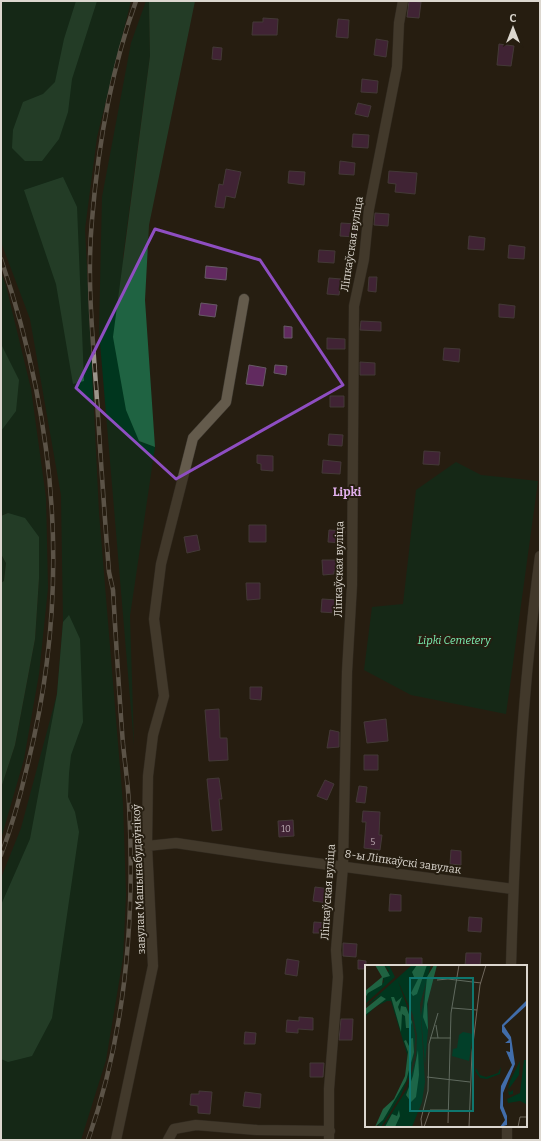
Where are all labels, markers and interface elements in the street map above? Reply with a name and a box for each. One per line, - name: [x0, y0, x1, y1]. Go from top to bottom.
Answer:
- north arrow: [493, 8, 533, 48]
- text: С: [510, 12, 517, 25]
- street label: Ліпкаўская вуліца: [338, 195, 366, 293]
- district label: Lipki: [333, 485, 361, 499]
- street label: Ліпкаўская вуліца: [332, 521, 346, 617]
- park label: Lipki Cemetery: [417, 634, 492, 647]
- street label: завулак Машынабудаўнікоў: [130, 804, 148, 954]
- house number: 10: [281, 824, 291, 834]
- house number: 5: [371, 837, 376, 847]
- street label: Ліпкаўская вуліца: [318, 844, 338, 940]
- street label: 8-ы Ліпкаўскі завулак: [344, 847, 463, 877]
- inset map: [365, 965, 527, 1127]

